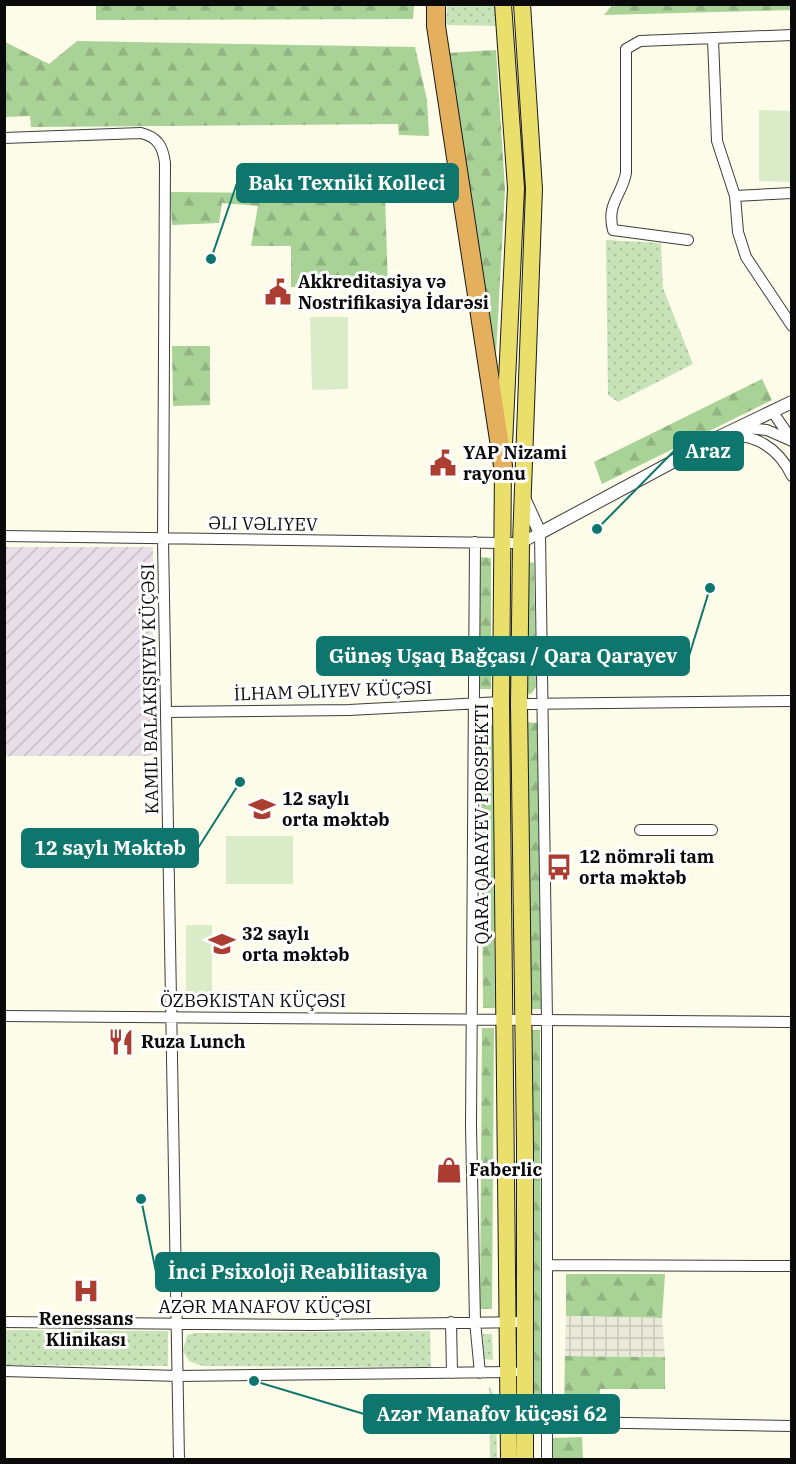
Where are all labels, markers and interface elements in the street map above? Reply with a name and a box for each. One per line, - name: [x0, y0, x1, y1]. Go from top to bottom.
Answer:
- callout: Bakı Texniki Kolleci: [237, 164, 458, 202]
- text: Bakı Texniki Kolleci: [248, 169, 446, 196]
- place label: Akkreditasiya və Nostrifikasiya İdarəsi: [298, 270, 489, 314]
- public building icon: Akkreditasiya və Nostrifikasiya İdarəsi: [263, 277, 293, 307]
- callout: Araz: [674, 432, 743, 470]
- text: Araz: [685, 437, 731, 464]
- place label: YAP Nizami rayonu: [463, 441, 567, 485]
- public building icon: YAP Nizami rayonu: [428, 448, 458, 478]
- street label: ƏLI VƏLIYEV: [208, 511, 318, 536]
- street label: KAMIL BALAKIŞIYEV KÜÇƏSI: [136, 564, 163, 814]
- callout: Günəş Uşaq Bağçası / Qara Qarayev: [317, 637, 689, 675]
- text: Günəş Uşaq Bağçası / Qara Qarayev: [329, 642, 678, 669]
- street label: İLHAM ƏLIYEV KÜÇƏSI: [233, 676, 433, 705]
- street label: QARA QARAYEV PROSPEKTI: [470, 703, 493, 945]
- place label: 12 saylı orta məktəb: [282, 787, 390, 831]
- school or university icon: 12 saylı orta məktəb: [247, 794, 277, 824]
- callout: 12 saylı Məktəb: [22, 829, 198, 867]
- text: 12 saylı Məktəb: [34, 834, 186, 861]
- place label: 12 nömrəli tam orta məktəb: [579, 845, 715, 889]
- bus stop icon: 12 nömrəli tam orta məktəb: [544, 852, 574, 882]
- place label: 32 saylı orta məktəb: [242, 922, 350, 966]
- school or university icon: 32 saylı orta məktəb: [207, 929, 237, 959]
- street label: ÖZBƏKISTAN KÜÇƏSI: [160, 989, 346, 1012]
- restaurant icon: Ruza Lunch: [106, 1027, 136, 1057]
- place label: Ruza Lunch: [141, 1030, 246, 1053]
- shop icon: Faberlic: [434, 1155, 464, 1185]
- place label: Faberlic: [469, 1158, 542, 1181]
- callout: İnci Psixoloji Reabilitasiya: [156, 1253, 439, 1291]
- text: İnci Psixoloji Reabilitasiya: [168, 1258, 428, 1285]
- hospital icon: Renessans Klinikası: [71, 1276, 101, 1306]
- street label: AZƏR MANAFOV KÜÇƏSI: [159, 1295, 371, 1318]
- place label: Renessans Klinikası: [39, 1307, 133, 1351]
- callout: Azər Manafov küçəsi 62: [364, 1395, 619, 1433]
- text: Azər Manafov küçəsi 62: [376, 1400, 608, 1427]

